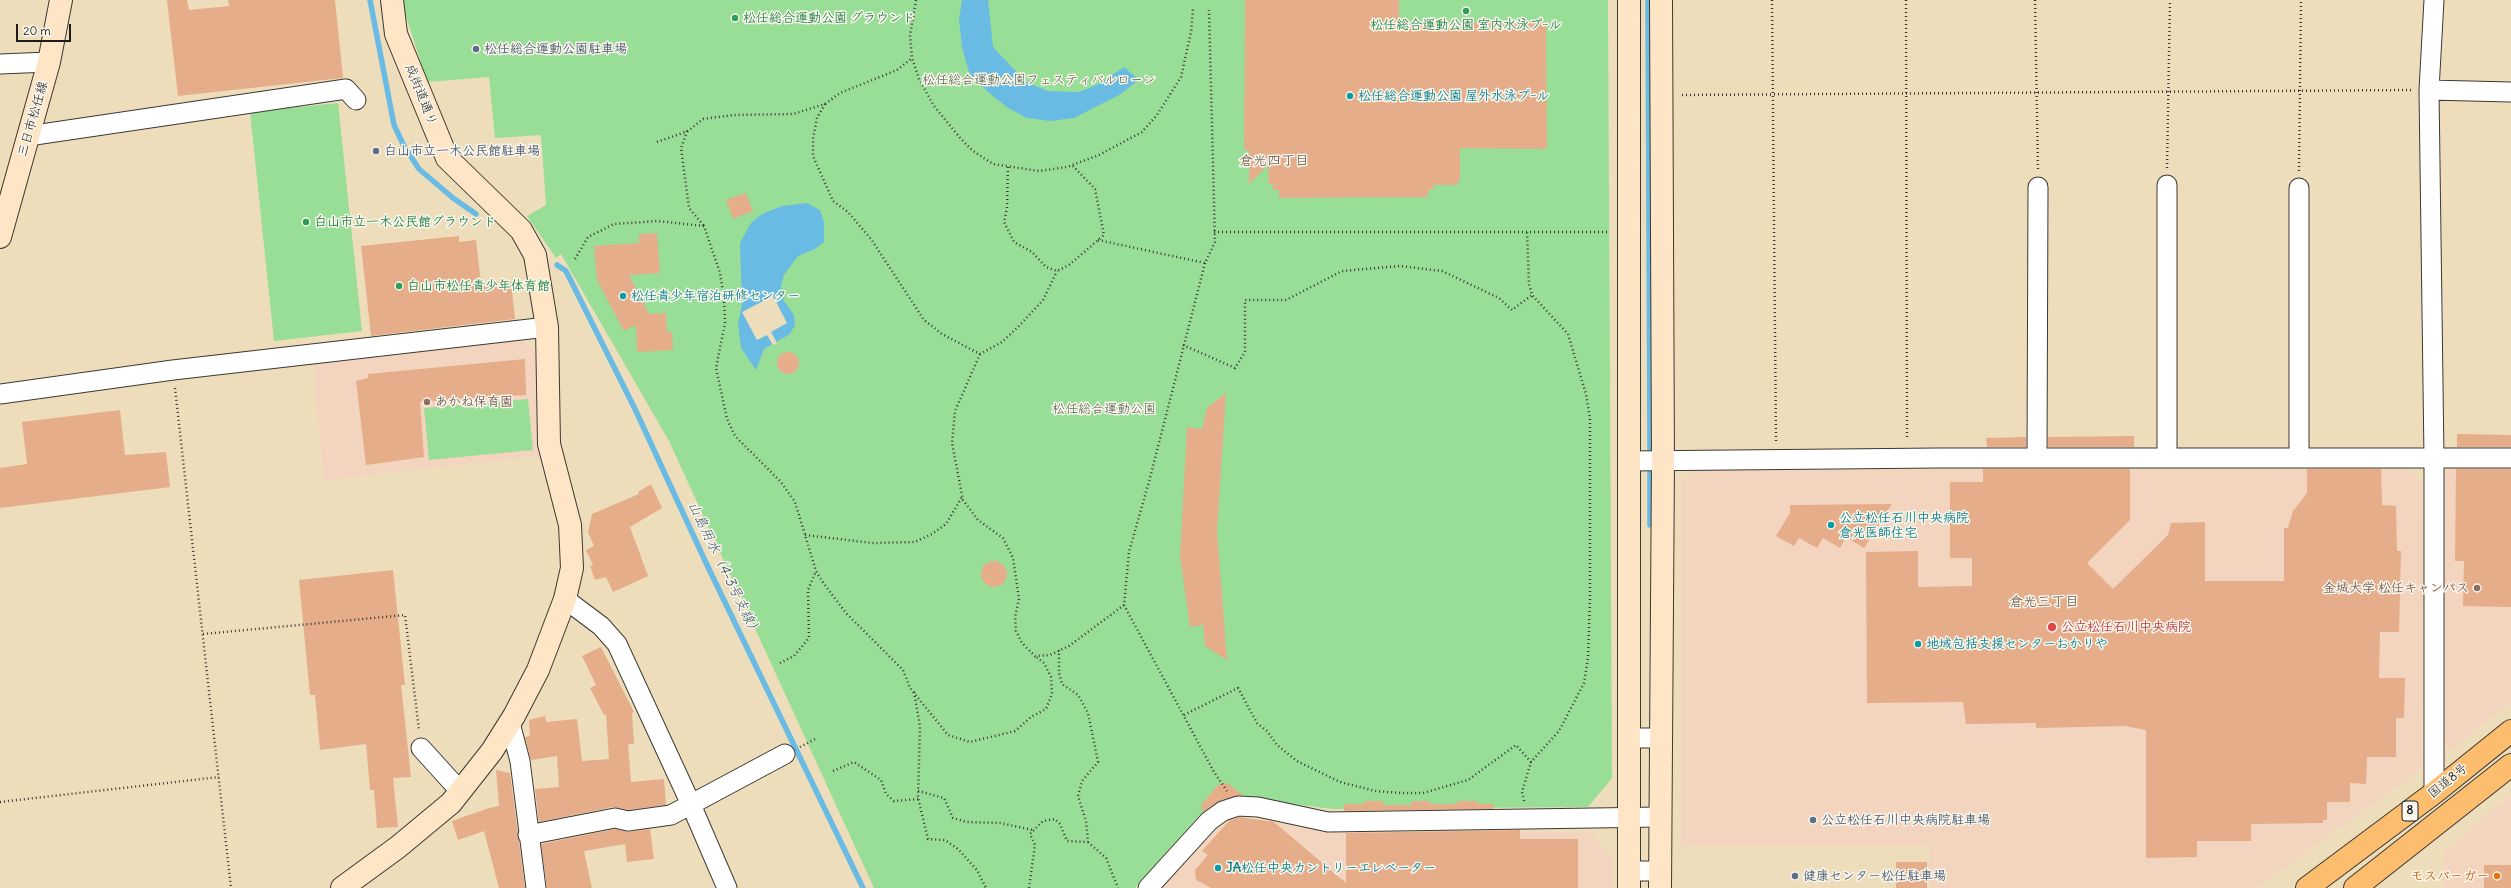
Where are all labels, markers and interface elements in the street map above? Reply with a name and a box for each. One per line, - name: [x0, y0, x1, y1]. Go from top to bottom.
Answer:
- marker: 松任総合運動公園 室内水泳プｰル: [1461, 6, 1471, 16]
- place label: 松任総合運動公園 グラウンド: [743, 10, 915, 26]
- marker: 松任総合運動公園 グラウンド: [730, 13, 740, 23]
- scale bar: [18, 16, 73, 42]
- place label: 松任総合運動公園 室内水泳プｰル: [1370, 17, 1562, 33]
- text: 20 m: [23, 23, 51, 38]
- place label: 松任総合運動公園駐車場: [484, 41, 627, 57]
- marker: 松任総合運動公園駐車場: [471, 44, 481, 54]
- street label: 成街道通り: [402, 62, 440, 128]
- park label: 松任総合運動公園フェスティバルローン: [922, 72, 1156, 88]
- street label: 三日市松任線: [15, 79, 51, 159]
- place label: 松任総合運動公園 屋外水泳プｰル: [1358, 88, 1550, 104]
- marker: 松任総合運動公園 屋外水泳プｰル: [1345, 91, 1355, 101]
- place label: 白山市立一木公民館駐車場: [384, 143, 540, 159]
- marker: 白山市立一木公民館駐車場: [371, 146, 381, 156]
- district label: 倉光四丁目: [1239, 153, 1309, 169]
- place label: 白山市立一木公民館グラウンド: [314, 214, 496, 230]
- marker: 白山市立一木公民館グラウンド: [301, 217, 311, 227]
- place label: 白山市松任青少年体育館: [407, 278, 550, 294]
- marker: 白山市松任青少年体育館: [394, 281, 404, 291]
- place label: 松任青少年宿泊研修センター: [631, 288, 800, 304]
- marker: 松任青少年宿泊研修センター: [618, 291, 628, 301]
- place label: あかね保育園: [435, 394, 513, 410]
- marker: あかね保育園: [422, 397, 432, 407]
- park label: 松任総合運動公園: [1052, 401, 1156, 417]
- water label: 山島用水（4-3号支線）: [684, 499, 764, 639]
- place label: 公立松任石川中央病院 倉光医師住宅: [1839, 510, 1969, 541]
- marker: 公立松任石川中央病院 倉光医師住宅: [1826, 520, 1836, 530]
- place label: 金城大学 松任キャンパス: [2323, 580, 2469, 596]
- marker: 金城大学 松任キャンパス: [2472, 583, 2482, 593]
- district label: 倉光三丁目: [2009, 594, 2079, 610]
- place label: 公立松任石川中央病院: [2061, 619, 2191, 635]
- marker: 公立松任石川中央病院: [2046, 621, 2058, 633]
- place label: 地域包括支援センターおかりや: [1926, 636, 2108, 652]
- marker: 地域包括支援センターおかりや: [1913, 639, 1923, 649]
- street label: 国道8号: [2425, 760, 2471, 802]
- road number: 8: [2402, 801, 2418, 821]
- place label: 公立松任石川中央病院駐車場: [1821, 812, 1990, 828]
- marker: 公立松任石川中央病院駐車場: [1808, 815, 1818, 825]
- place label: JA松任中央カントリーエレベーター: [1226, 860, 1436, 876]
- marker: JA松任中央カントリーエレベーター: [1213, 863, 1223, 873]
- place label: 健康センター松任駐車場: [1803, 868, 1946, 884]
- place label: モスバーガー: [2411, 868, 2489, 884]
- marker: 健康センター松任駐車場: [1790, 871, 1800, 881]
- marker: モスバーガー: [2492, 871, 2502, 881]

